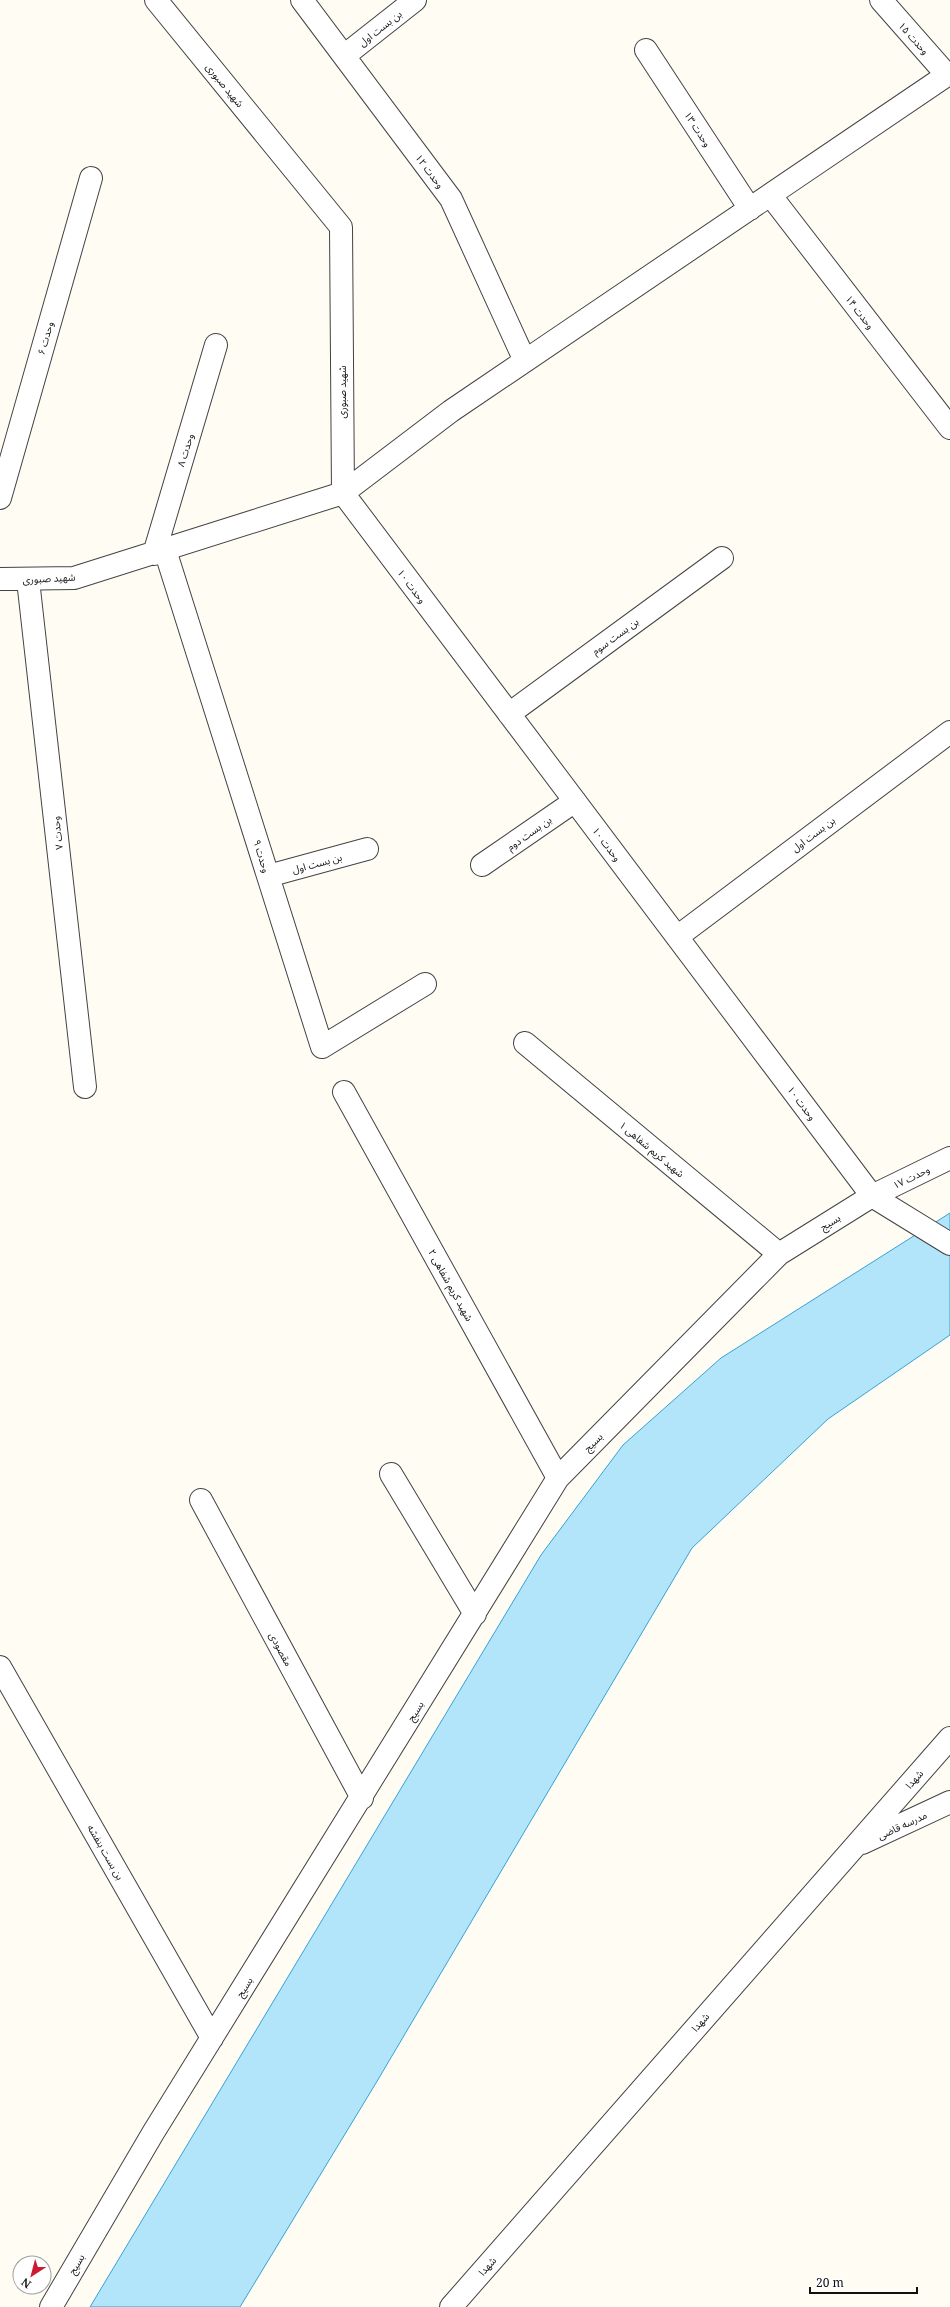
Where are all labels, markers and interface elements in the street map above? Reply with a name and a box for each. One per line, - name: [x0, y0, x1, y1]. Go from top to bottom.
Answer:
- street label: بن بست اول: [356, 7, 405, 49]
- street label: وحدت ۱۵: [896, 19, 932, 57]
- street label: شهید صبوری: [203, 60, 247, 110]
- street label: وحدت ۱۳: [681, 109, 715, 149]
- street label: وحدت ۱۲: [412, 151, 448, 191]
- street label: وحدت ۱۴: [842, 292, 878, 332]
- street label: وحدت ۶: [34, 320, 56, 356]
- street label: شهید صبوری: [335, 365, 349, 419]
- street label: وحدت ۸: [173, 432, 197, 468]
- street label: وحدت ۱۰: [394, 566, 430, 606]
- street label: شهید صبوری: [22, 570, 76, 586]
- street label: بن بست سوم: [589, 614, 643, 659]
- street label: بن بست دوم: [504, 812, 555, 855]
- street label: بن بست اول: [788, 813, 838, 855]
- street label: وحدت ۷: [48, 815, 66, 851]
- street label: وحدت ۱۰: [589, 824, 625, 864]
- street label: وحدت ۹: [250, 838, 274, 874]
- street label: بن بست اول: [290, 850, 344, 876]
- street label: وحدت ۱۰: [784, 1083, 820, 1123]
- street label: شهید کریم شفاهی ۱: [616, 1118, 688, 1181]
- street label: وحدت ۱۷: [890, 1162, 932, 1192]
- street label: بسیج: [817, 1210, 844, 1234]
- street label: شهید کریم شفاهی ۲: [424, 1246, 477, 1324]
- street label: بسیج: [580, 1429, 606, 1455]
- street label: مقصودی: [266, 1629, 296, 1669]
- street label: بسیج: [403, 1698, 428, 1724]
- street label: شهدا: [902, 1767, 926, 1791]
- street label: مدرسه قاضی: [875, 1807, 929, 1843]
- street label: بن بست بنفشه: [85, 1822, 128, 1882]
- street label: بسیج: [232, 1974, 257, 2000]
- street label: شهدا: [688, 2010, 712, 2034]
- street label: بسیج: [65, 2251, 88, 2277]
- street label: شهدا: [475, 2254, 499, 2278]
- north arrow: [12, 2255, 52, 2295]
- scale bar: [810, 2269, 917, 2295]
- text: 20 m: [816, 2274, 844, 2291]
- text: N: [18, 2275, 34, 2292]

